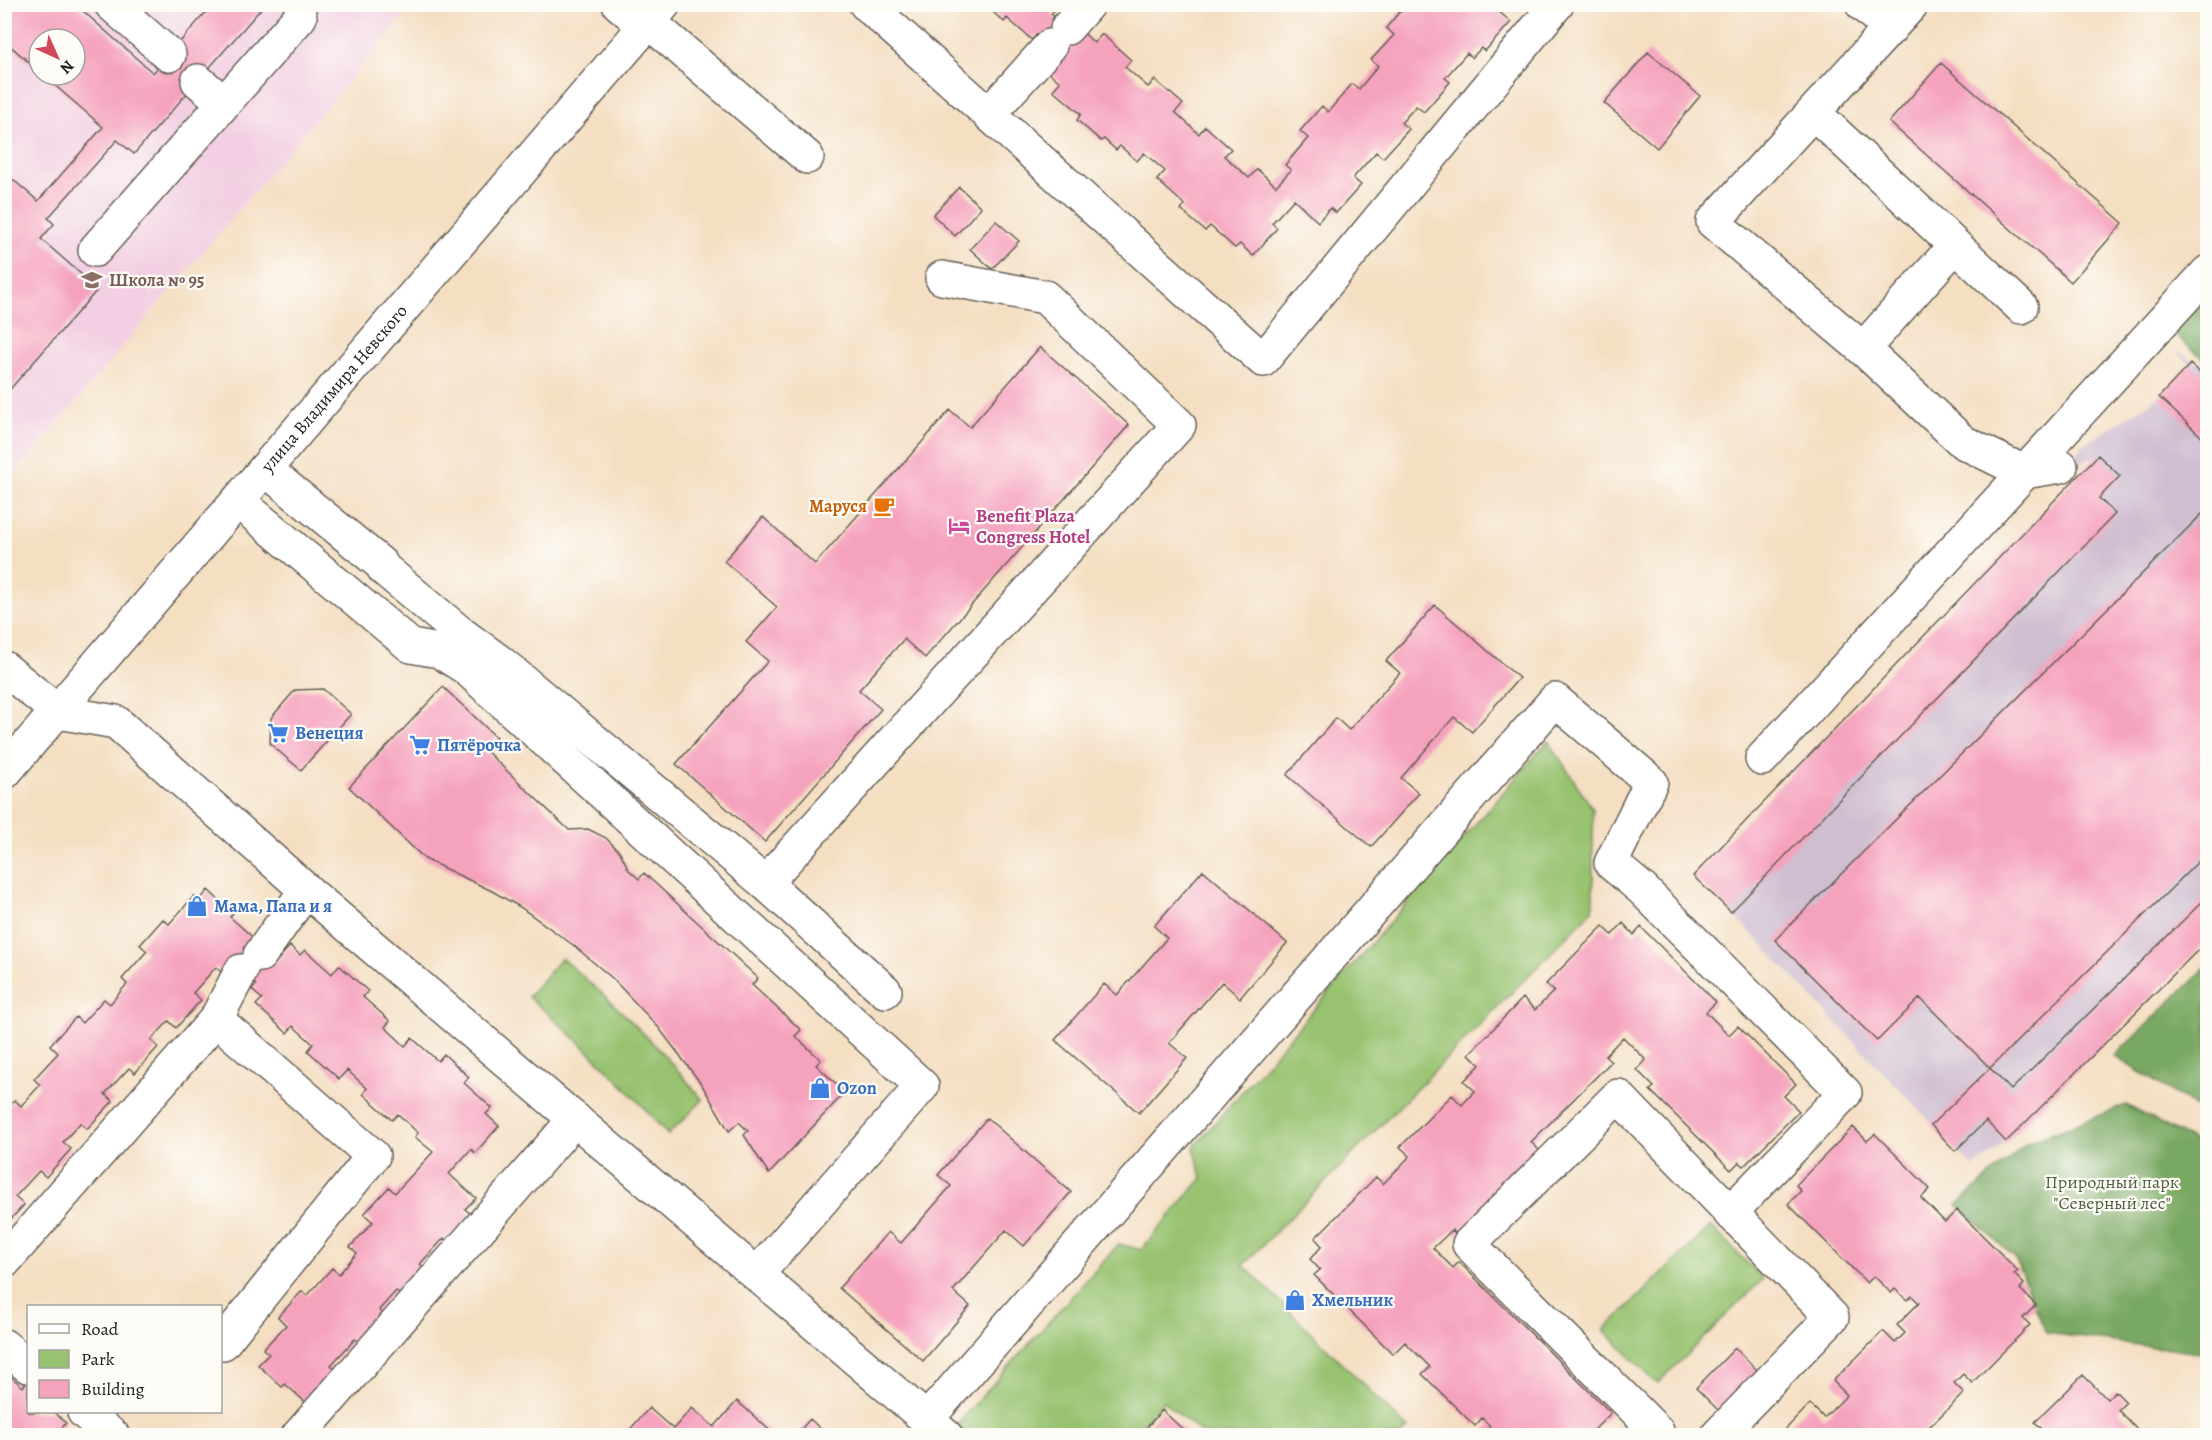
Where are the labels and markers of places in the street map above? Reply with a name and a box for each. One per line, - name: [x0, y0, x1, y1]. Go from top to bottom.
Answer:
- school or university icon: Школа № 95: [80, 268, 104, 292]
- place label: Школа № 95: [109, 268, 205, 292]
- place label: Маруся: [809, 494, 867, 518]
- cafe icon: Маруся: [872, 494, 896, 518]
- place label: Benefit Plaza Congress Hotel: [976, 504, 1090, 549]
- hotel icon: Benefit Plaza Congress Hotel: [947, 514, 971, 538]
- supermarket icon: Венеция: [266, 721, 290, 745]
- place label: Венеция: [295, 721, 363, 745]
- supermarket icon: Пятёрочка: [408, 733, 432, 757]
- place label: Пятёрочка: [437, 733, 522, 757]
- shop icon: Мама, Папа и я: [185, 894, 209, 918]
- place label: Мама, Папа и я: [214, 894, 332, 918]
- shop icon: Ozon: [808, 1076, 832, 1100]
- place label: Ozon: [837, 1076, 877, 1100]
- shop icon: Хмельник: [1283, 1288, 1307, 1312]
- place label: Хмельник: [1312, 1288, 1393, 1312]

